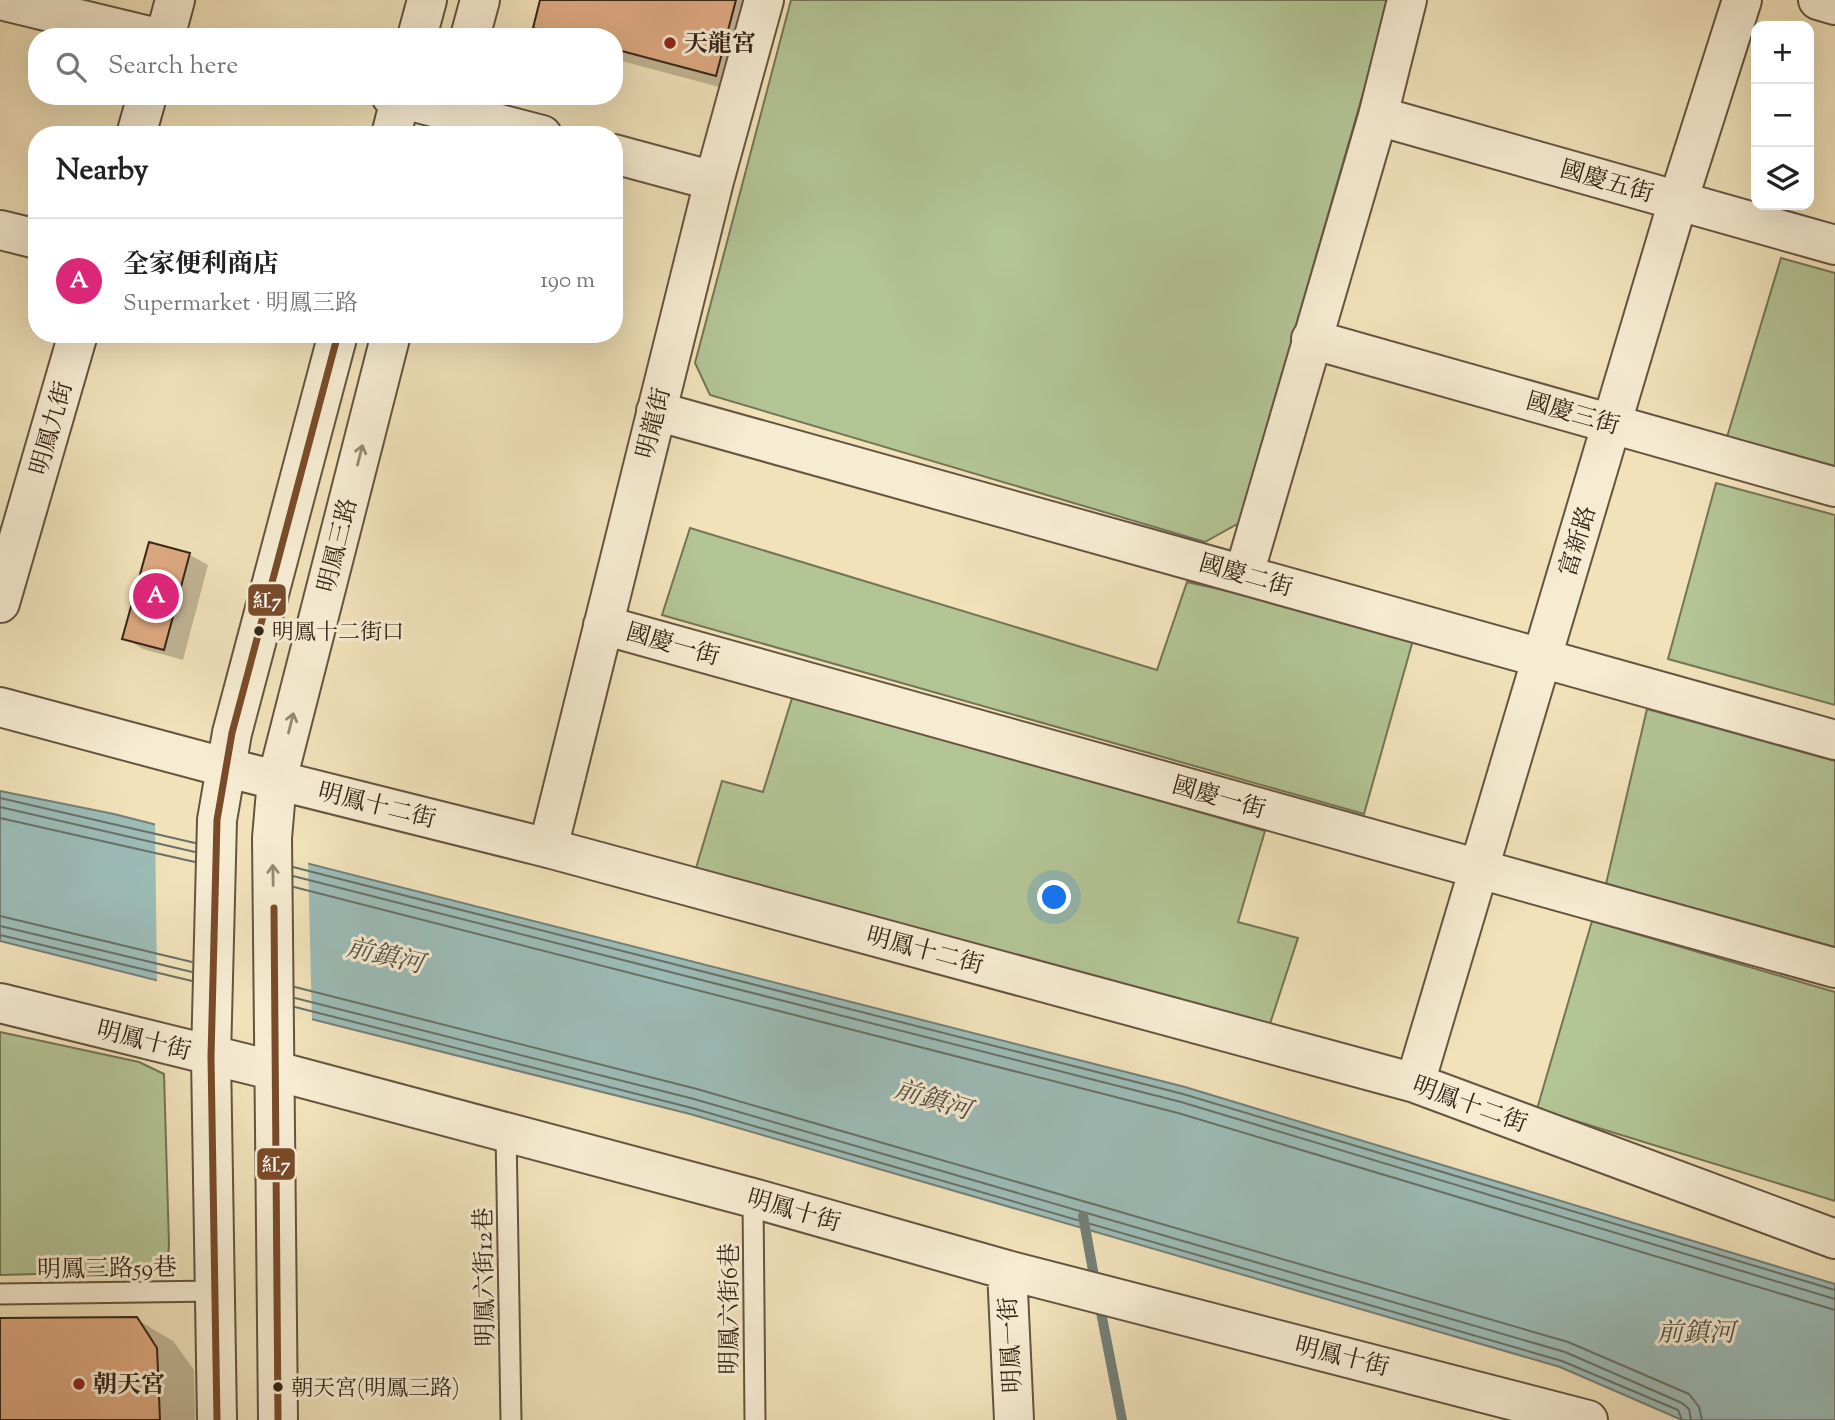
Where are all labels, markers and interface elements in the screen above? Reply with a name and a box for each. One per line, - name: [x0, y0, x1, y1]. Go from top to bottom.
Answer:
- map controls: [1751, 21, 1814, 210]
- button: +: [1751, 21, 1814, 84]
- search box: [28, 28, 623, 105]
- place label: 天龍宮: [684, 28, 756, 62]
- marker: 天龍宮: [662, 35, 678, 51]
- icon: search: [52, 48, 90, 86]
- text: Search here: [108, 48, 238, 85]
- button: −: [1751, 84, 1814, 147]
- button: layers: [1751, 147, 1814, 210]
- text: Nearby: [56, 150, 148, 193]
- street label: 國慶五街: [1556, 153, 1657, 212]
- text: 全家便利商店: [123, 247, 279, 284]
- text: A: [70, 265, 88, 298]
- text: 190 m: [540, 265, 595, 298]
- text: Supermarket · 明鳳三路: [123, 288, 358, 321]
- street label: 明鳳九街: [23, 378, 82, 479]
- street label: 明龍街: [630, 384, 680, 463]
- street label: 國慶三街: [1522, 385, 1623, 444]
- one-way arrow: [354, 444, 367, 467]
- street label: 明鳳三路: [311, 495, 367, 596]
- street label: 富新路: [1552, 502, 1606, 581]
- street label: 國慶二街: [1195, 547, 1296, 606]
- pin: A: [133, 570, 179, 622]
- line badge: 紅7: [247, 583, 287, 617]
- text: 紅7: [253, 589, 282, 616]
- street label: 國慶一街: [622, 616, 723, 675]
- place label: 明鳳十二街口: [272, 618, 404, 650]
- marker: 明鳳十二街口: [252, 624, 266, 638]
- one-way arrow: [285, 712, 298, 735]
- street label: 國慶一街: [1168, 769, 1269, 828]
- street label: 明鳳十二街: [314, 776, 439, 838]
- one-way arrow: [266, 864, 280, 887]
- your location: [1037, 880, 1071, 914]
- street label: 明鳳十二街: [862, 920, 987, 984]
- water label: 前鎮河: [342, 931, 430, 985]
- street label: 明鳳十街: [93, 1014, 194, 1070]
- street label: 明鳳十二街: [1407, 1069, 1532, 1142]
- water label: 前鎮河: [890, 1072, 979, 1132]
- line badge: 紅7: [256, 1147, 296, 1181]
- text: 紅7: [262, 1153, 291, 1180]
- street label: 明鳳十街: [743, 1182, 844, 1241]
- street label: 明鳳六街12巷: [468, 1207, 504, 1347]
- street label: 明鳳六街6巷: [714, 1243, 748, 1375]
- street label: 明鳳三路59巷: [37, 1252, 177, 1288]
- street label: 明鳳一街: [993, 1296, 1031, 1394]
- water label: 前鎮河: [1657, 1316, 1739, 1353]
- street label: 明鳳十街: [1291, 1330, 1392, 1386]
- place label: 朝天宮: [93, 1369, 165, 1403]
- place label: 朝天宮(明鳳三路): [291, 1374, 459, 1406]
- marker: 朝天宮: [71, 1376, 87, 1392]
- marker: 朝天宮(明鳳三路): [271, 1380, 285, 1394]

